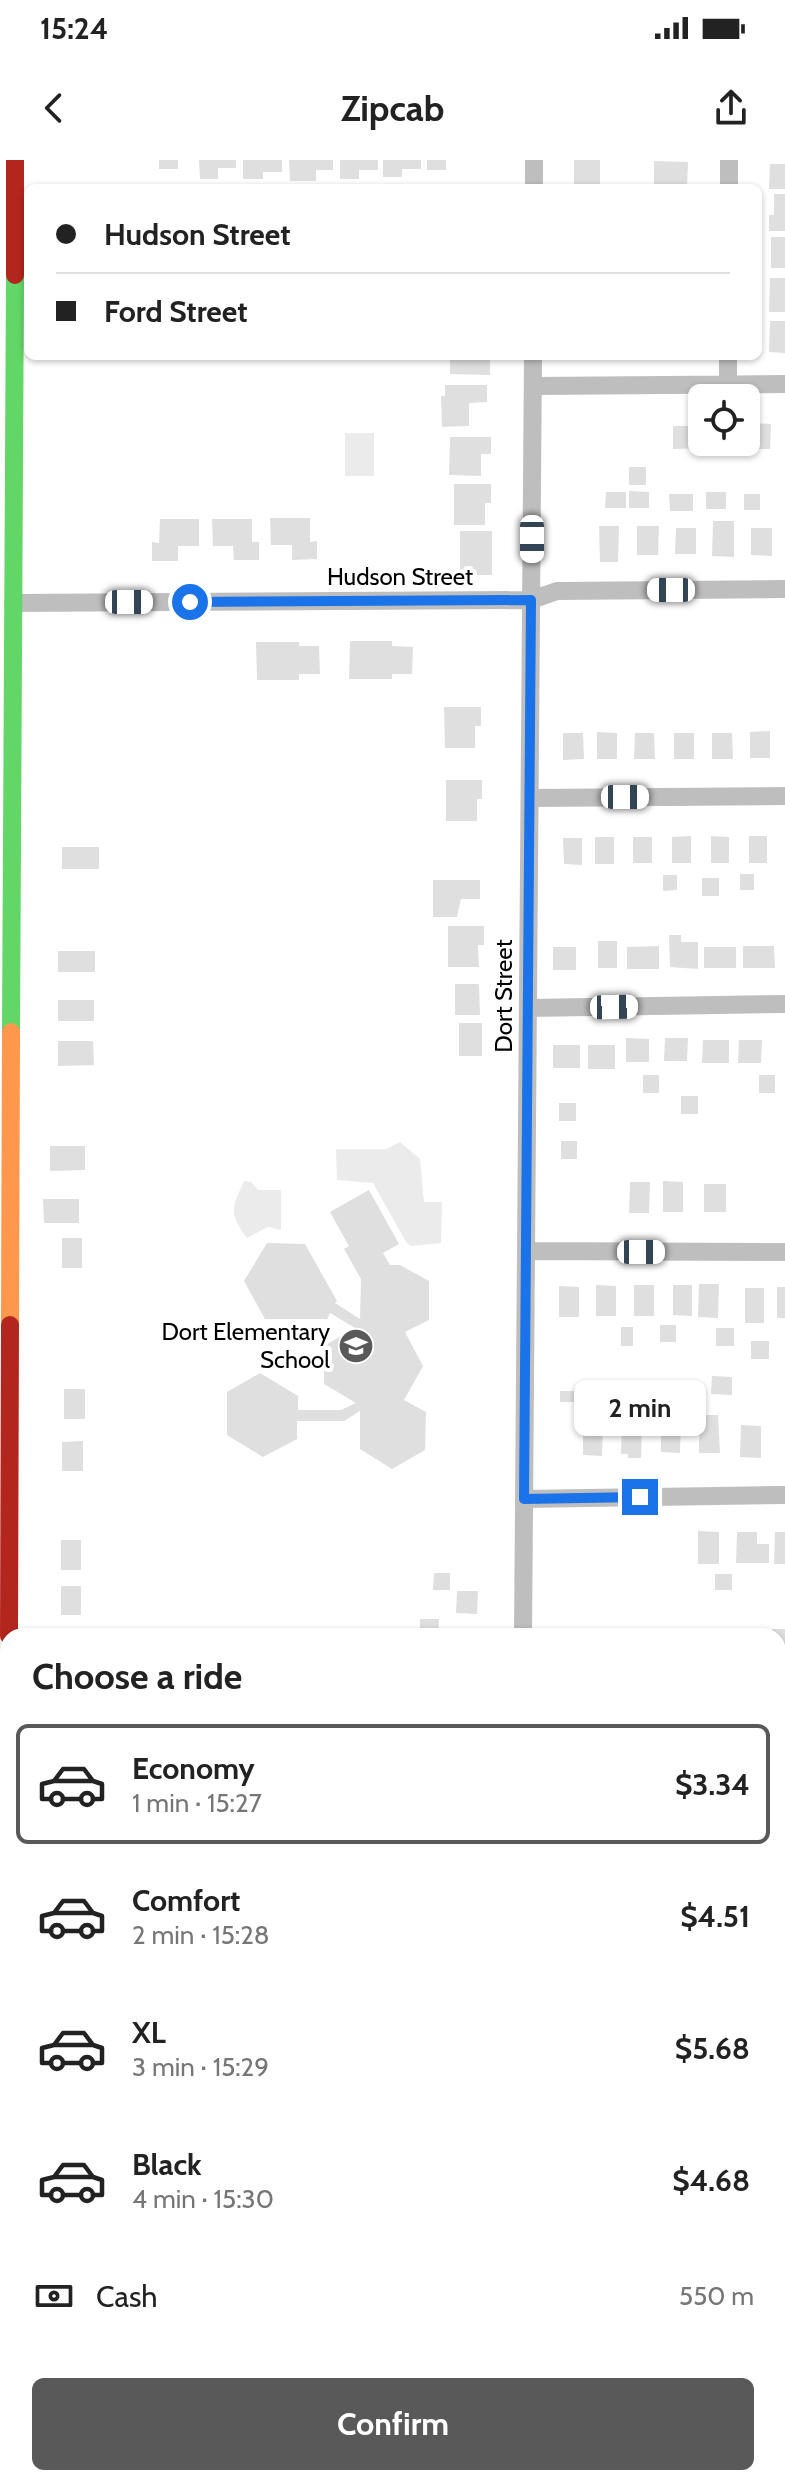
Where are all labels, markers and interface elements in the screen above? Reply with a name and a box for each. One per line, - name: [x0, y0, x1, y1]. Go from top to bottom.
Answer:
- text: 15:24: [40, 10, 108, 47]
- icon: back: [32, 86, 76, 130]
- text: Zipcab: [341, 86, 444, 130]
- icon: share: [709, 86, 753, 130]
- text: Hudson Street: [104, 216, 291, 253]
- text: Ford Street: [104, 293, 248, 330]
- map controls: [688, 384, 760, 456]
- button: locate: [688, 384, 760, 456]
- car: [520, 515, 544, 563]
- street label: Hudson Street: [327, 562, 473, 591]
- car: [647, 578, 695, 602]
- route start: [172, 584, 208, 620]
- car: [105, 590, 153, 614]
- car: [601, 785, 649, 809]
- street label: Dort Street: [489, 939, 518, 1053]
- car: [590, 995, 638, 1019]
- car: [617, 1240, 665, 1264]
- place label: Dort Elementary School: [161, 1317, 330, 1374]
- school or university icon: Dort Elementary School: [337, 1327, 375, 1365]
- callout: 2 min: [574, 1381, 706, 1437]
- text: 2 min: [609, 1392, 671, 1424]
- route end: [622, 1479, 658, 1515]
- text: Choose a ride: [32, 1654, 242, 1698]
- icon: car: [36, 1748, 108, 1820]
- text: Economy: [132, 1750, 255, 1787]
- text: $3.34: [675, 1766, 750, 1803]
- text: 1 min · 15:27: [132, 1787, 262, 1819]
- icon: car: [36, 1880, 108, 1952]
- text: Comfort: [132, 1882, 240, 1919]
- text: $4.51: [680, 1898, 750, 1935]
- text: 2 min · 15:28: [132, 1919, 270, 1951]
- icon: car: [36, 2012, 108, 2084]
- text: XL: [132, 2014, 166, 2051]
- text: $5.68: [675, 2030, 750, 2067]
- text: 3 min · 15:29: [132, 2051, 269, 2083]
- icon: car: [36, 2144, 108, 2216]
- text: Black: [132, 2146, 202, 2183]
- text: $4.68: [672, 2162, 750, 2199]
- text: 4 min · 15:30: [132, 2183, 274, 2215]
- icon: cash: [32, 2274, 76, 2318]
- text: Cash: [96, 2278, 158, 2315]
- text: 550 m: [679, 2280, 754, 2312]
- button: Confirm: [32, 2378, 754, 2470]

